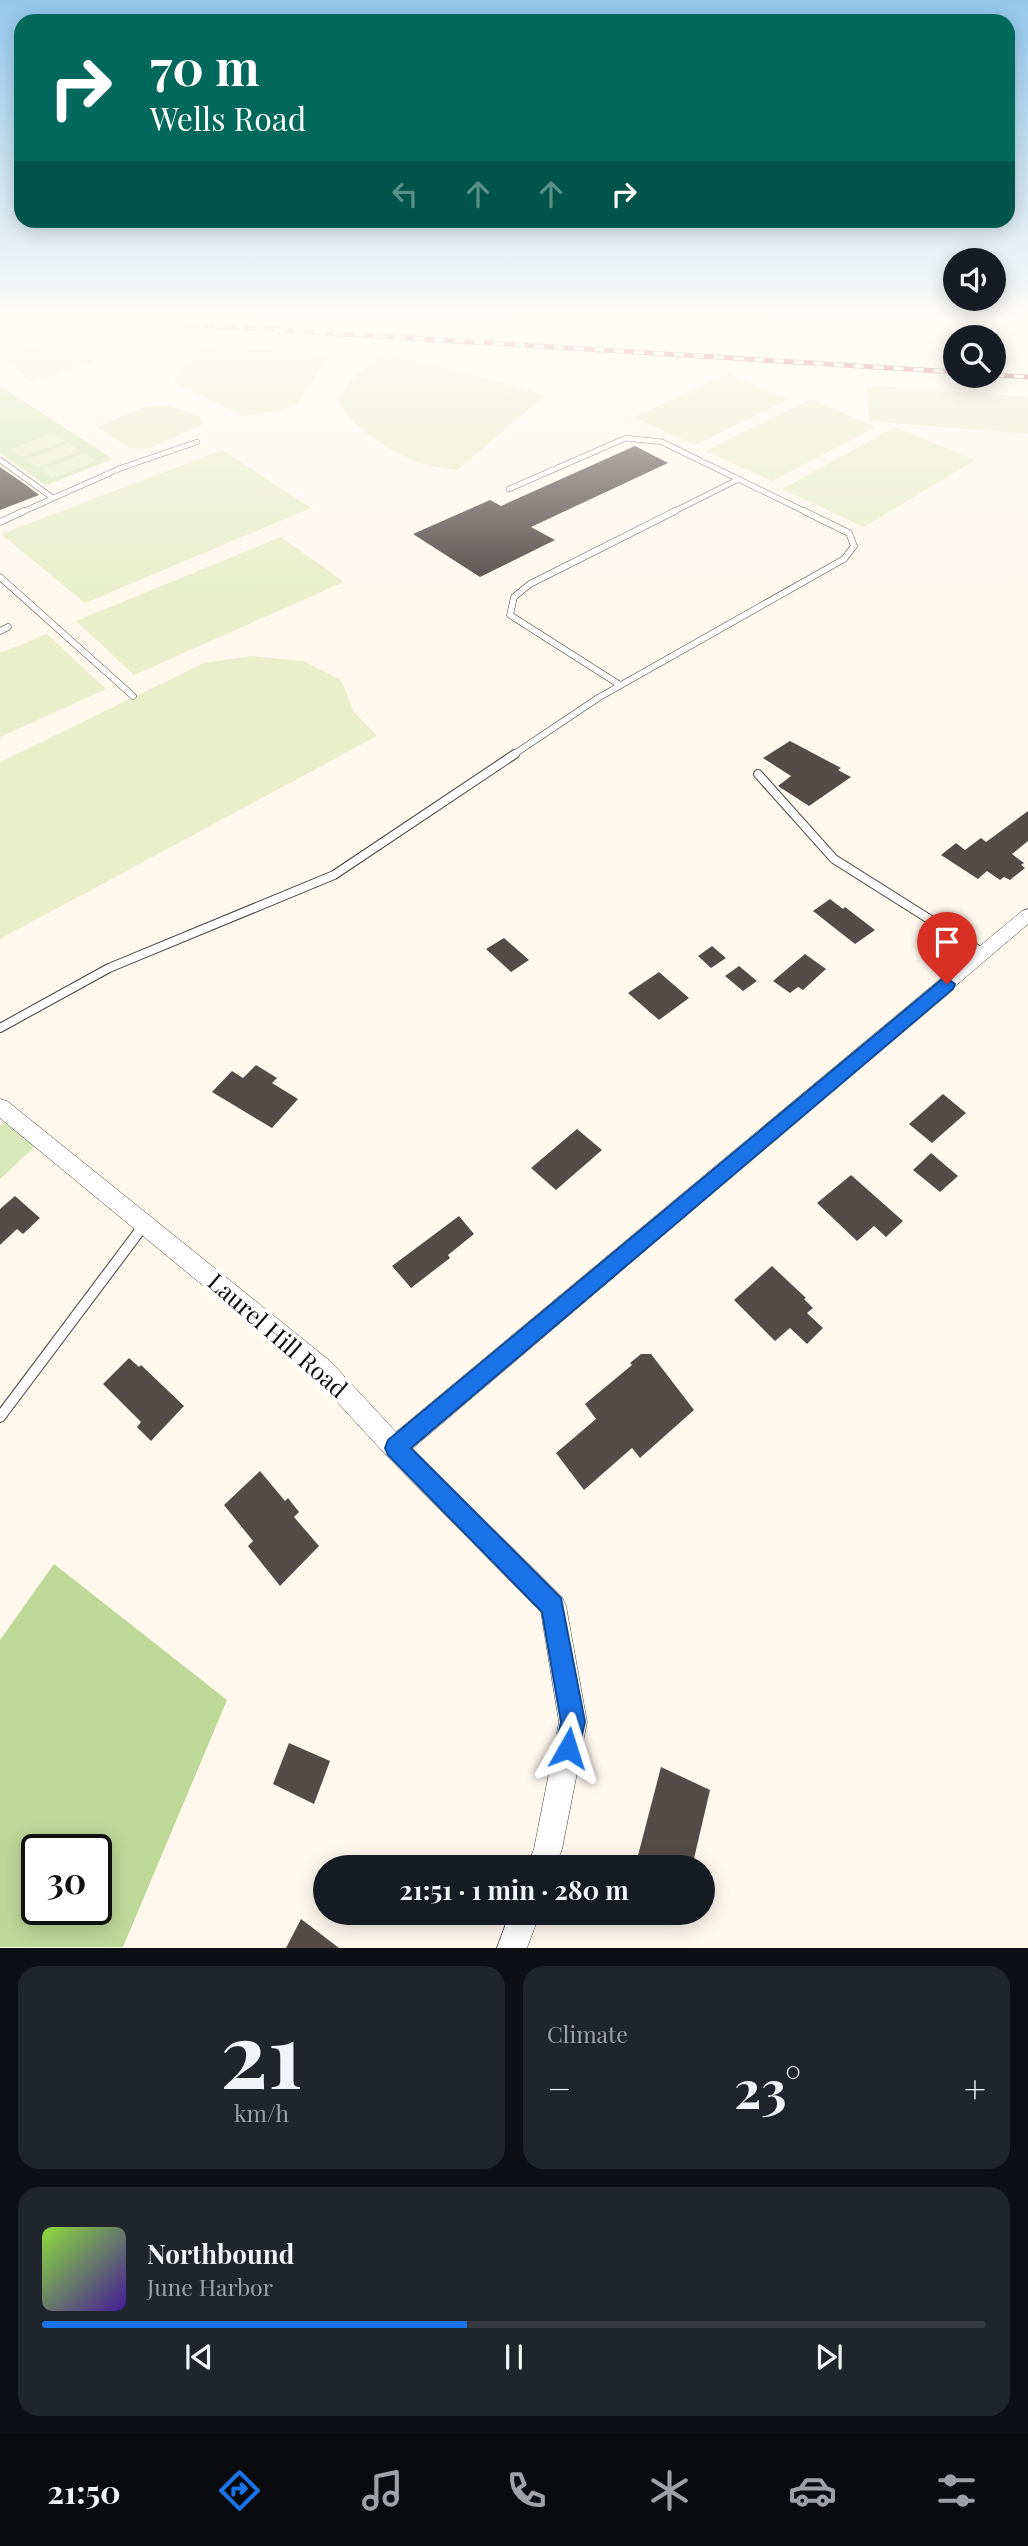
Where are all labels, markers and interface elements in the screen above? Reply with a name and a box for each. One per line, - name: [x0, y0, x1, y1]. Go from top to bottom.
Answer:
- text: 70 m: [150, 33, 260, 98]
- icon: right: [35, 42, 126, 133]
- text: Wells Road: [150, 96, 306, 139]
- icon: left: [386, 175, 424, 213]
- icon: ahead: [459, 175, 497, 213]
- icon: ahead: [532, 175, 570, 213]
- icon: right: [605, 175, 643, 213]
- map controls: [943, 248, 1006, 388]
- button: sound: [943, 248, 1006, 311]
- button: search: [943, 325, 1006, 388]
- pin: [917, 912, 977, 984]
- icon: arrive: [928, 923, 966, 961]
- street label: Laurel Hill Road: [202, 1265, 355, 1404]
- position arrow: [531, 1711, 605, 1785]
- speed limit sign: 30: [21, 1834, 112, 1925]
- text: 21:51 · 1 min · 280 m: [399, 1872, 629, 1907]
- text: 21: [220, 1991, 303, 2112]
- text: Climate: [547, 2018, 628, 2049]
- text: 23°: [734, 2053, 801, 2122]
- text: −: [547, 2062, 572, 2113]
- text: +: [964, 2062, 986, 2113]
- text: km/h: [234, 2097, 289, 2128]
- text: Northbound: [147, 2236, 294, 2271]
- text: June Harbor: [147, 2271, 273, 2302]
- icon: previous: [180, 2338, 218, 2376]
- icon: pause: [495, 2338, 533, 2376]
- icon: next: [810, 2338, 848, 2376]
- icon: directions: [215, 2466, 264, 2515]
- icon: music: [358, 2466, 407, 2515]
- icon: phone: [502, 2466, 551, 2515]
- icon: climate: [645, 2466, 694, 2515]
- icon: car: [788, 2466, 837, 2515]
- icon: filters: [932, 2466, 981, 2515]
- text: 21:50: [47, 2469, 121, 2512]

